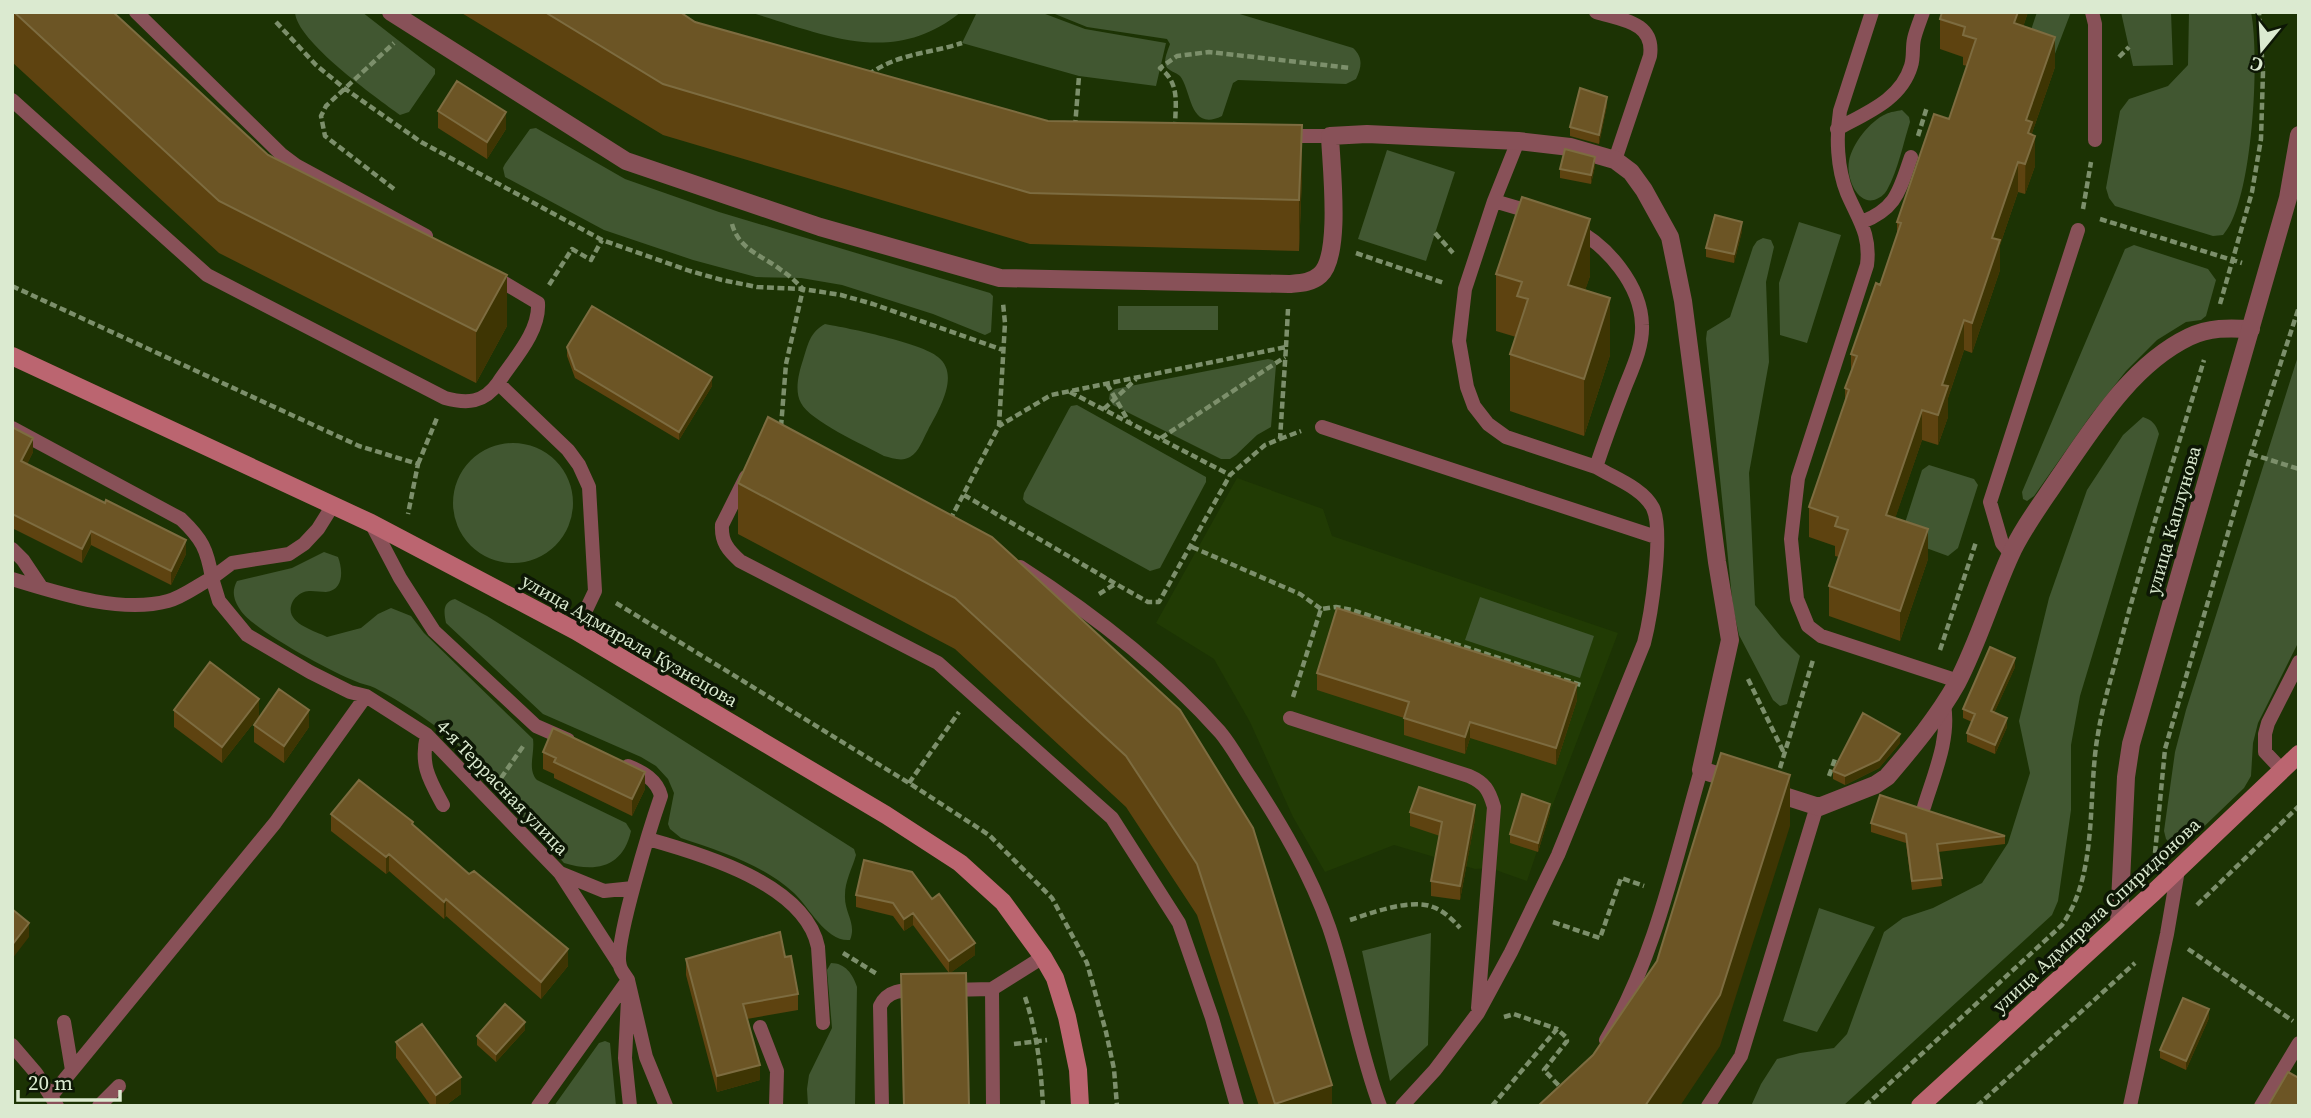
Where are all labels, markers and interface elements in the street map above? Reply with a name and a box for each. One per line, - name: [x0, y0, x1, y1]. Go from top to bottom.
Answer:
- north arrow: [2227, 14, 2297, 84]
- text: С: [2247, 51, 2266, 79]
- street label: улица Каплунова: [2139, 442, 2207, 597]
- street label: улица Адмирала Кузнецова: [517, 567, 743, 713]
- street label: 4-я Террасная улица: [431, 713, 575, 861]
- street label: улица Адмирала Спиридонова: [1986, 811, 2206, 1018]
- scale bar: [18, 1058, 119, 1102]
- text: 20 m: [28, 1068, 73, 1097]

